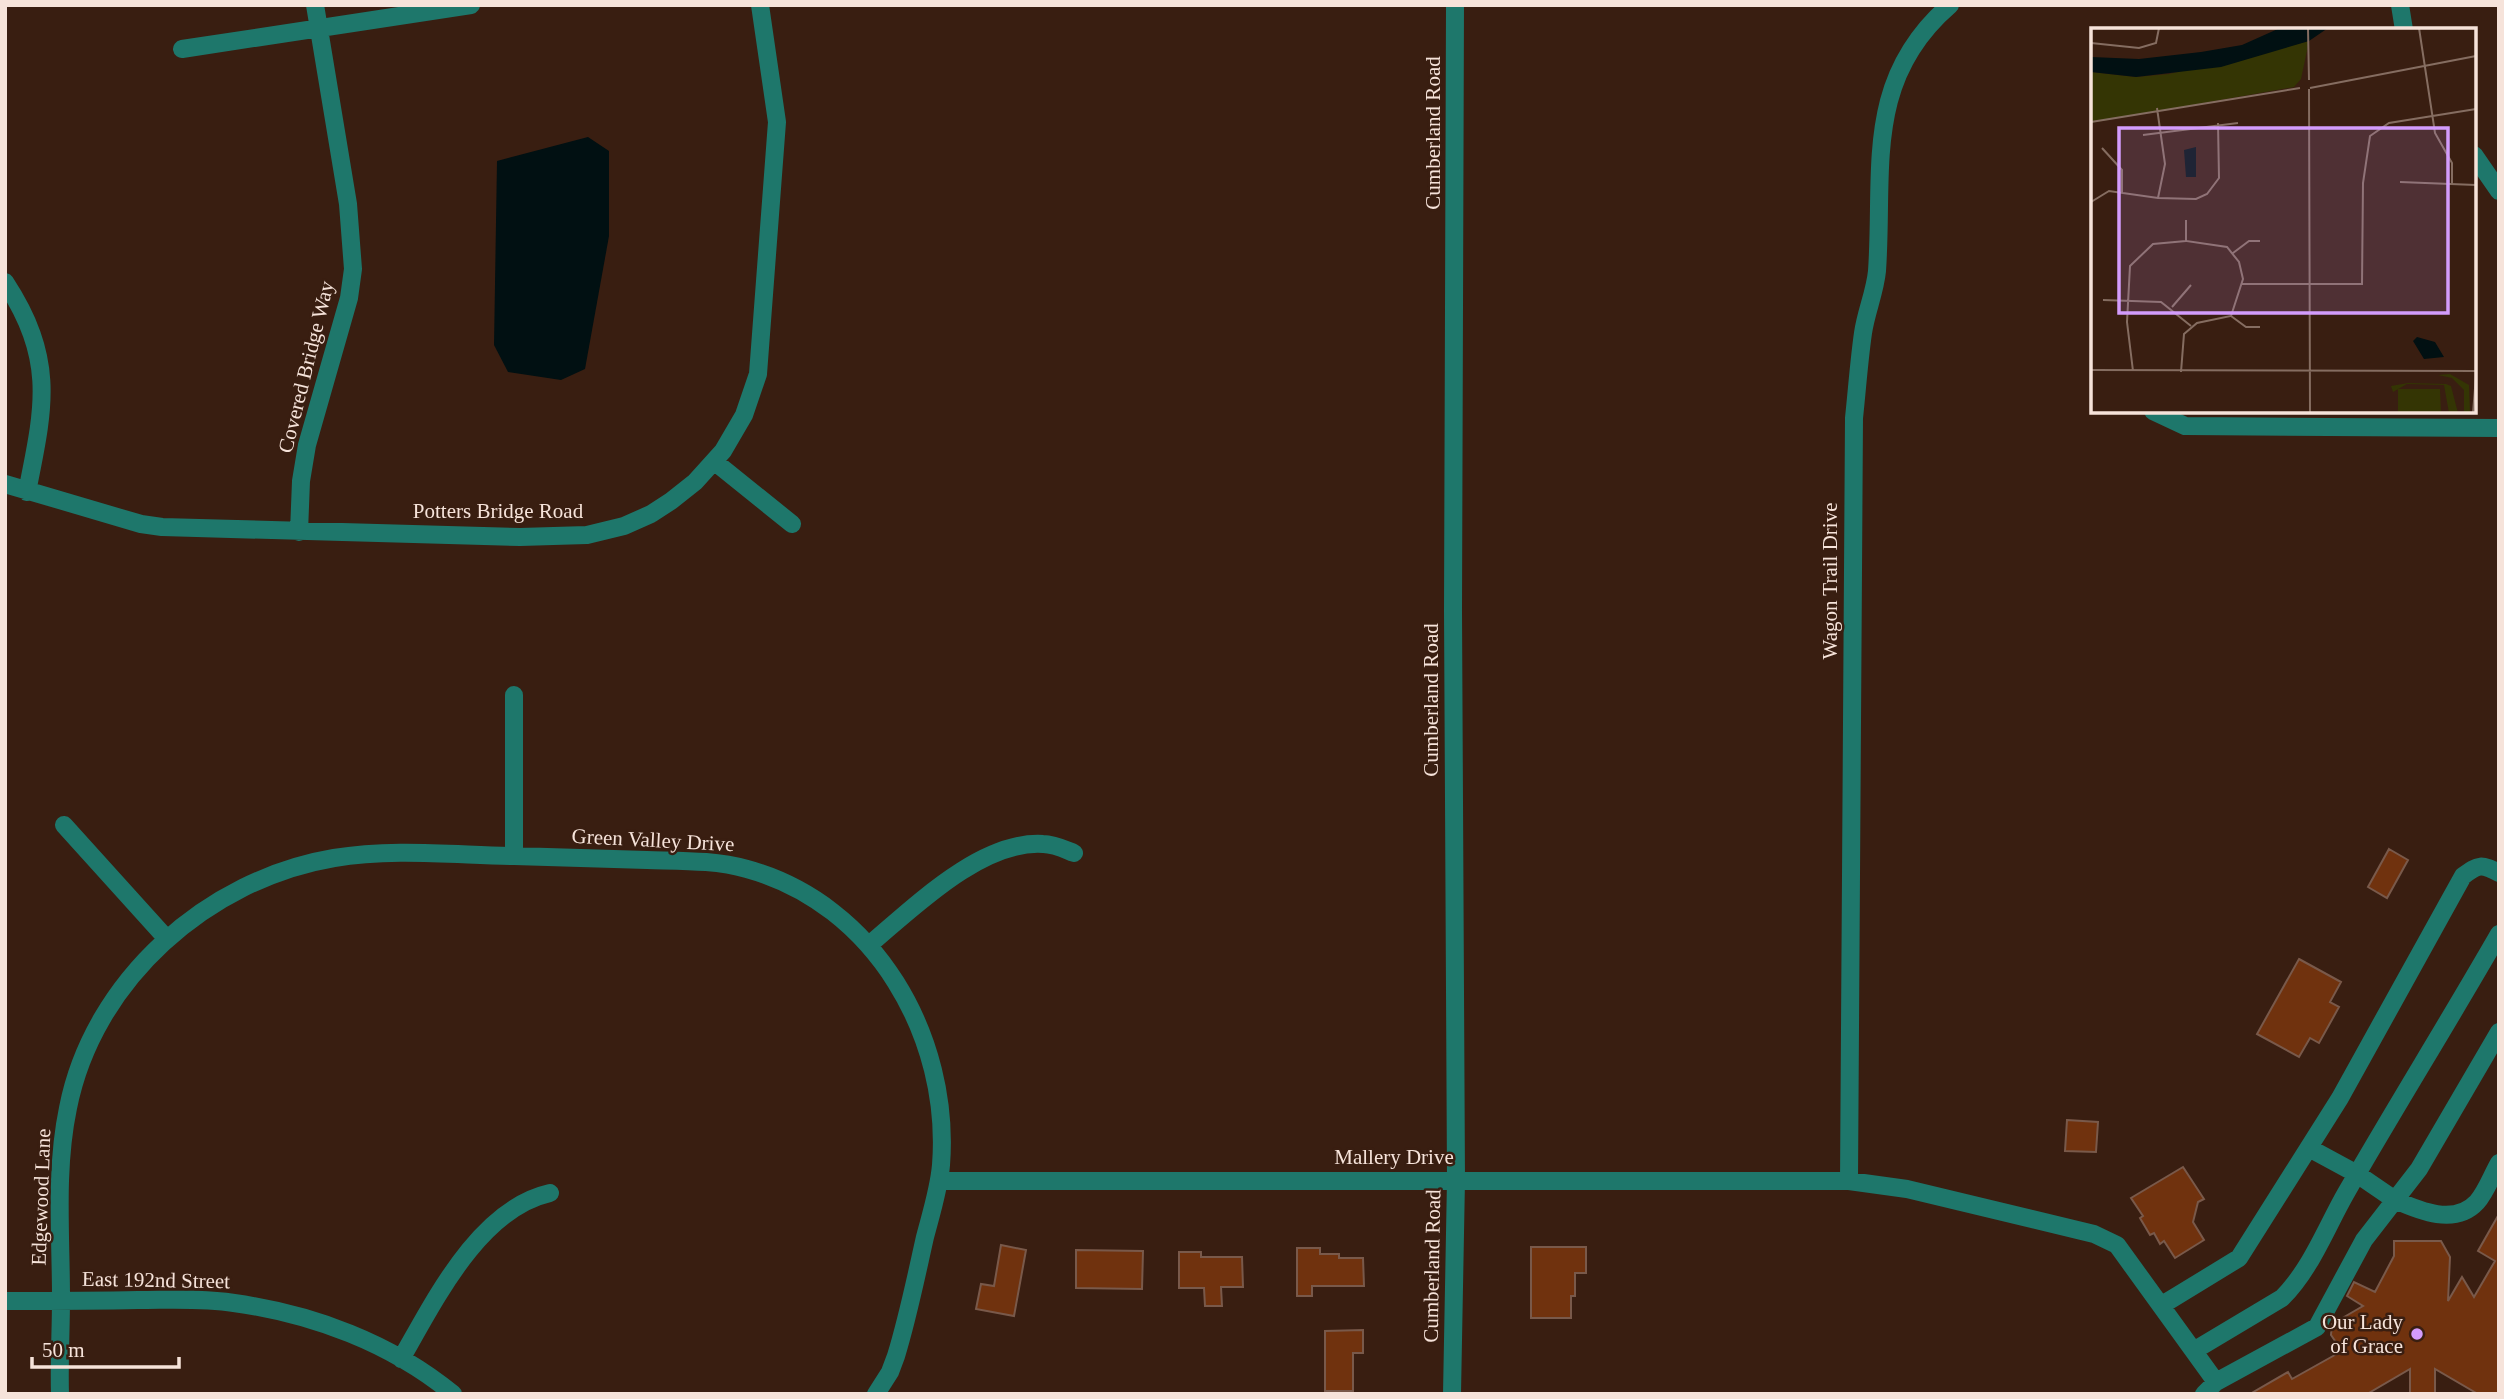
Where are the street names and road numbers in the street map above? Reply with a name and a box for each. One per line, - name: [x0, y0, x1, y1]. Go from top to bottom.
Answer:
- street label: Cumberland Road: [1421, 56, 1445, 210]
- street label: Covered Bridge Way: [273, 278, 339, 455]
- street label: Potters Bridge Road: [413, 499, 584, 523]
- street label: Wagon Trail Drive: [1818, 503, 1842, 659]
- street label: Cumberland Road: [1419, 623, 1443, 777]
- street label: Green Valley Drive: [571, 824, 735, 856]
- street label: Edgewood Lane: [27, 1128, 55, 1266]
- street label: Mallery Drive: [1334, 1145, 1454, 1169]
- street label: Cumberland Road: [1419, 1189, 1445, 1343]
- street label: East 192nd Street: [82, 1267, 230, 1293]

